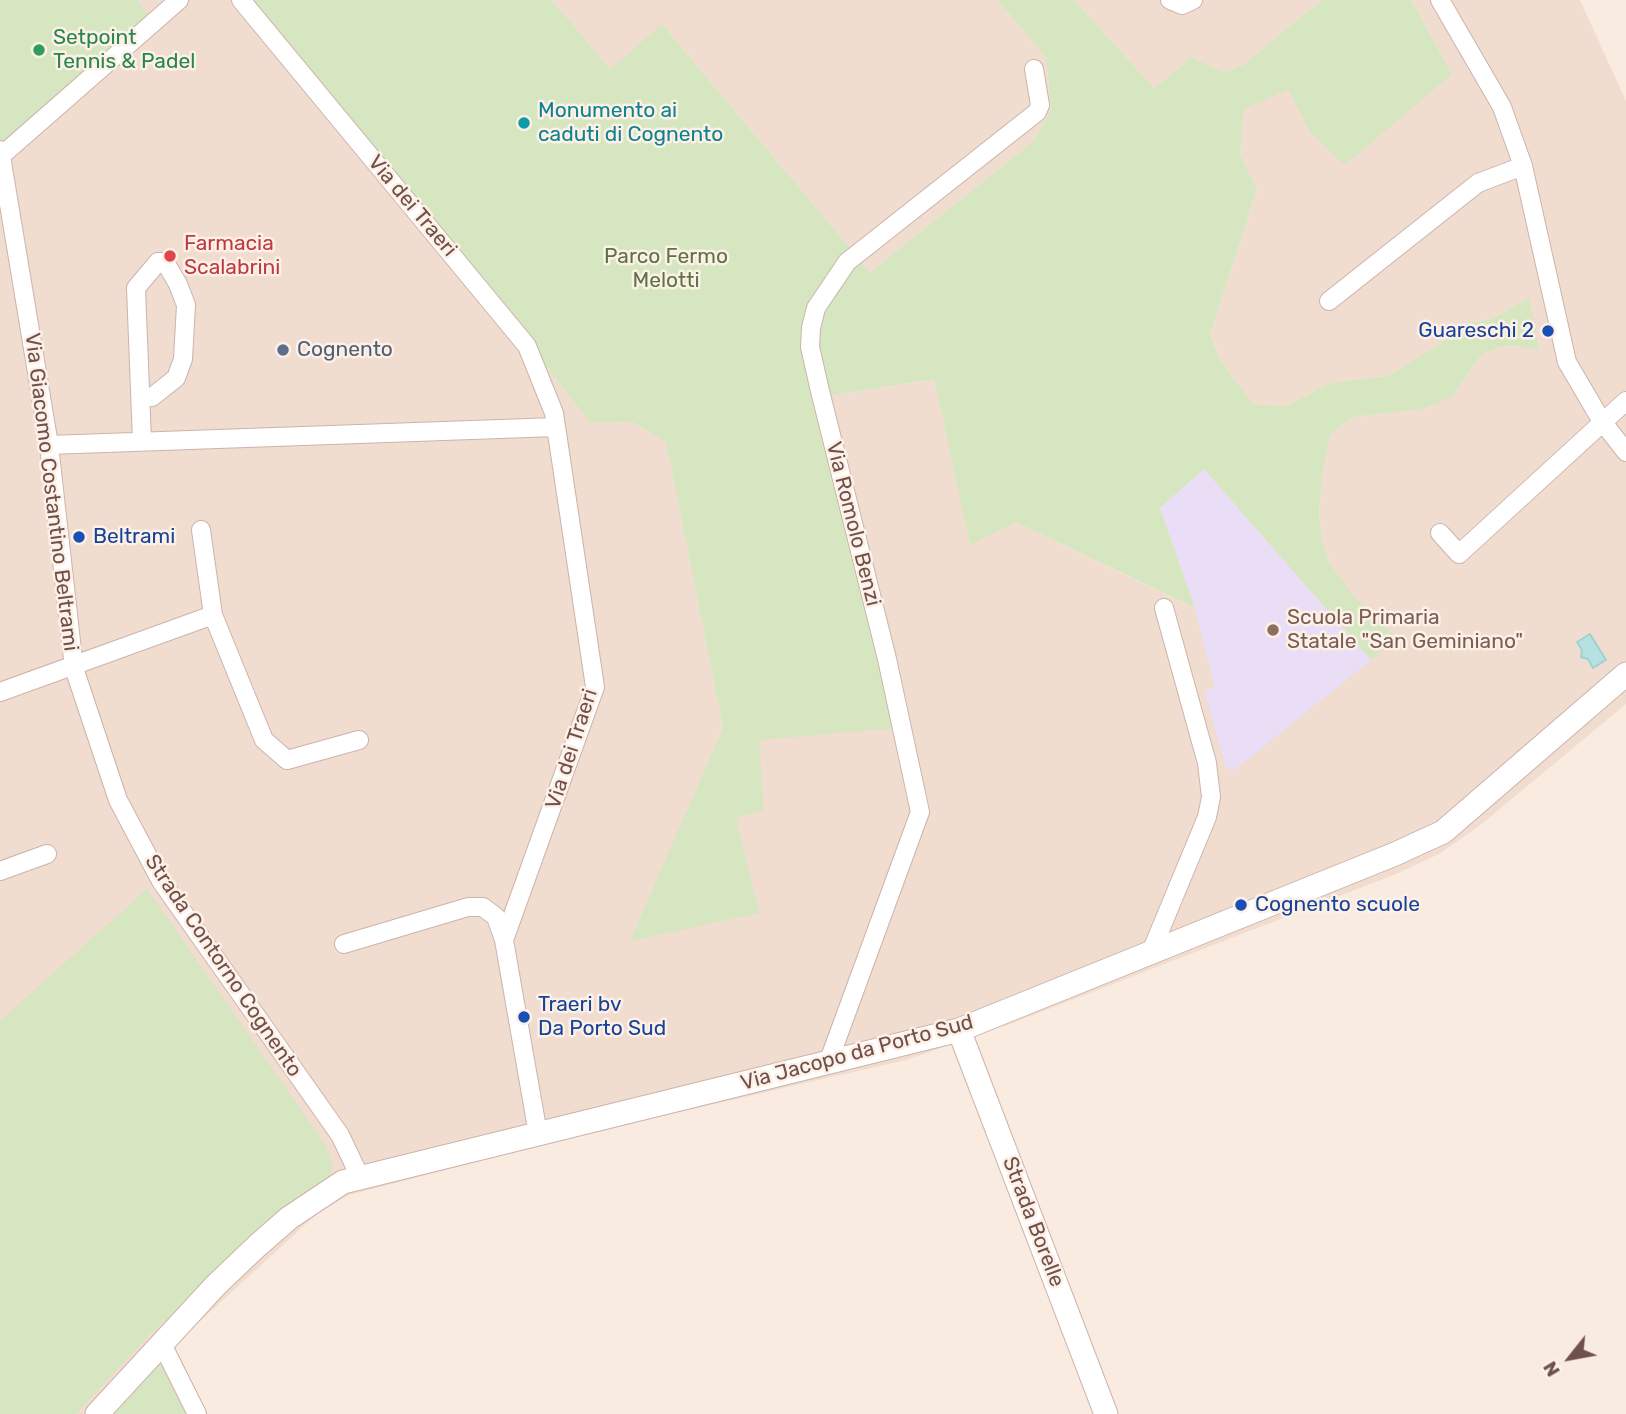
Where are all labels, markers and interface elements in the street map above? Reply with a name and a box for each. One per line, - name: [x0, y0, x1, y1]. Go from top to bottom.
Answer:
- place label: Setpoint Tennis & Padel: [53, 25, 195, 75]
- marker: Setpoint Tennis & Padel: [31, 42, 47, 58]
- place label: Monumento ai caduti di Cognento: [538, 98, 723, 148]
- marker: Monumento ai caduti di Cognento: [516, 115, 532, 131]
- street label: Via dei Traeri: [362, 150, 462, 262]
- place label: Farmacia Scalabrini: [184, 231, 280, 281]
- park label: Parco Fermo Melotti: [604, 244, 728, 294]
- marker: Farmacia Scalabrini: [162, 248, 178, 264]
- place label: Guareschi 2: [1418, 318, 1534, 344]
- marker: Guareschi 2: [1540, 323, 1556, 339]
- street label: Via Giacomo Costantino Beltrami: [19, 331, 83, 653]
- place label: Cognento: [297, 337, 393, 363]
- marker: Cognento: [275, 342, 291, 358]
- street label: Via Romolo Benzi: [820, 439, 886, 609]
- place label: Beltrami: [93, 524, 175, 550]
- marker: Beltrami: [71, 529, 87, 545]
- place label: Scuola Primaria Statale "San Geminiano": [1287, 605, 1523, 655]
- marker: Scuola Primaria Statale "San Geminiano": [1265, 622, 1281, 638]
- street label: Via dei Traeri: [541, 686, 603, 812]
- street label: Strada Contorno Cognento: [139, 850, 307, 1082]
- place label: Cognento scuole: [1255, 892, 1420, 918]
- marker: Cognento scuole: [1233, 897, 1249, 913]
- place label: Traeri bv Da Porto Sud: [538, 992, 666, 1042]
- marker: Traeri bv Da Porto Sud: [516, 1009, 532, 1025]
- street label: Via Jacopo da Porto Sud: [738, 1010, 976, 1096]
- street label: Strada Borelle: [997, 1153, 1069, 1291]
- north arrow: [1535, 1323, 1605, 1393]
- text: N: [1538, 1357, 1565, 1381]

